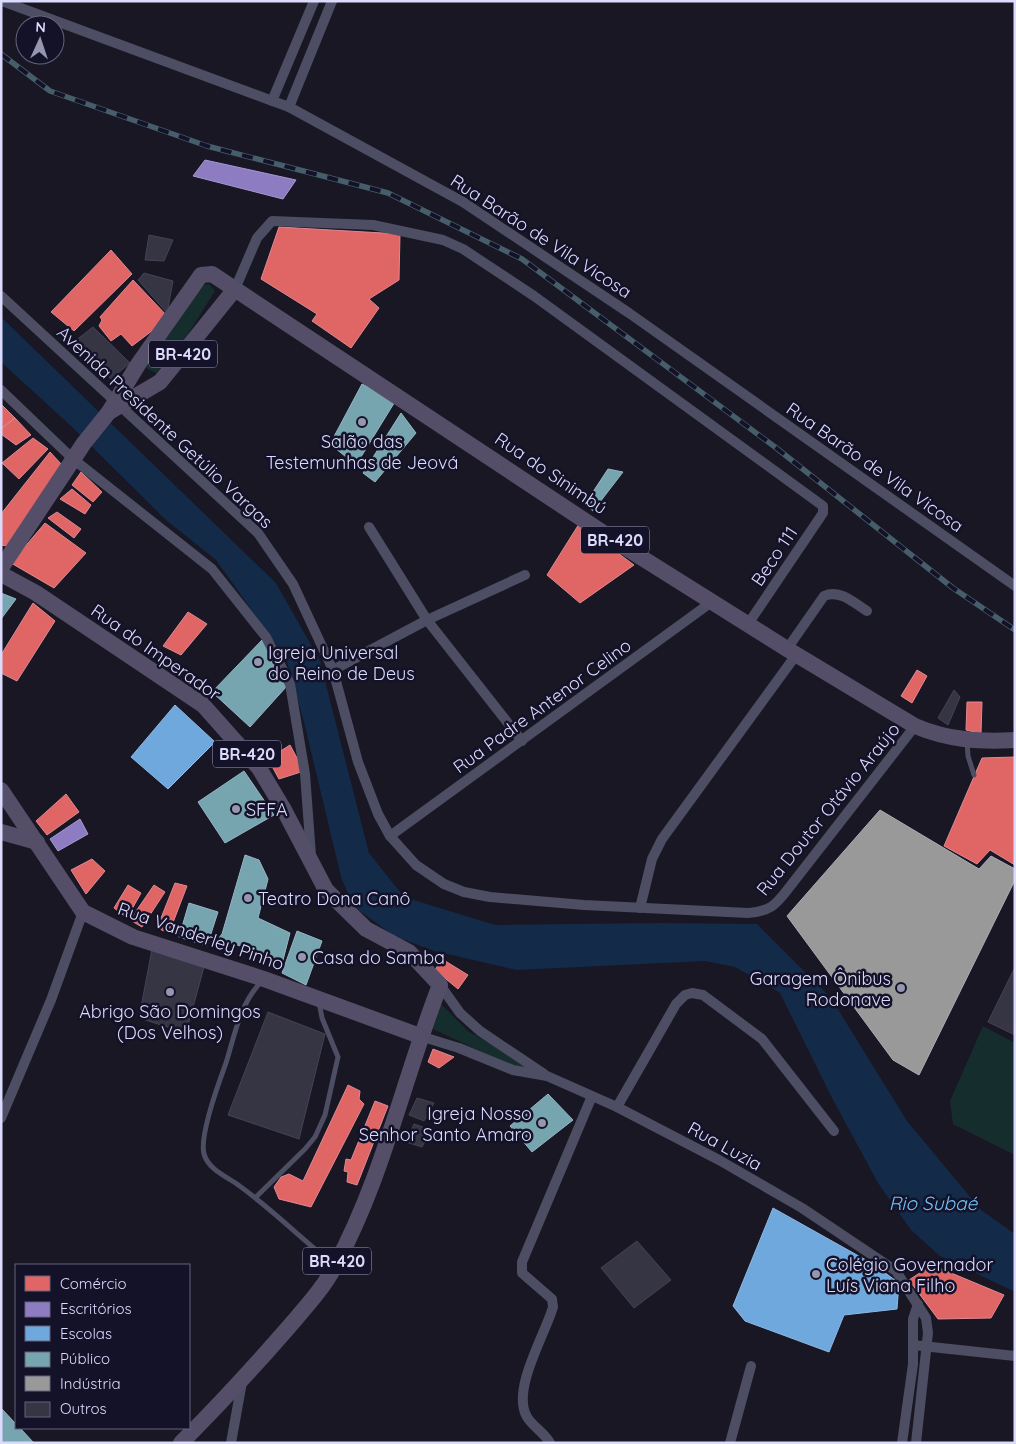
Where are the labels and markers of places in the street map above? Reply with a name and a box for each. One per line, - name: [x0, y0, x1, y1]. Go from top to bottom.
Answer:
- marker: Salão das Testemunhas de Jeová: [356, 416, 368, 428]
- place label: Salão das Testemunhas de Jeová: [266, 430, 458, 474]
- place label: Igreja Universal do Reino de Deus: [268, 641, 415, 685]
- marker: Igreja Universal do Reino de Deus: [252, 656, 264, 668]
- place label: SFFA: [246, 798, 288, 821]
- marker: SFFA: [230, 803, 242, 815]
- place label: Teatro Dona Canô: [258, 887, 410, 910]
- marker: Teatro Dona Canô: [242, 892, 254, 904]
- place label: Casa do Samba: [312, 946, 445, 969]
- marker: Casa do Samba: [296, 951, 308, 963]
- place label: Garagem Ônibus Rodonave: [750, 967, 891, 1011]
- marker: Garagem Ônibus Rodonave: [895, 982, 907, 994]
- marker: Abrigo São Domingos (Dos Velhos): [164, 986, 176, 998]
- place label: Abrigo São Domingos (Dos Velhos): [79, 1000, 261, 1044]
- place label: Igreja Nosso Senhor Santo Amaro: [359, 1102, 532, 1146]
- marker: Igreja Nosso Senhor Santo Amaro: [536, 1117, 548, 1129]
- place label: Colégio Governador Luís Viana Filho: [826, 1253, 993, 1297]
- marker: Colégio Governador Luís Viana Filho: [810, 1268, 822, 1280]

